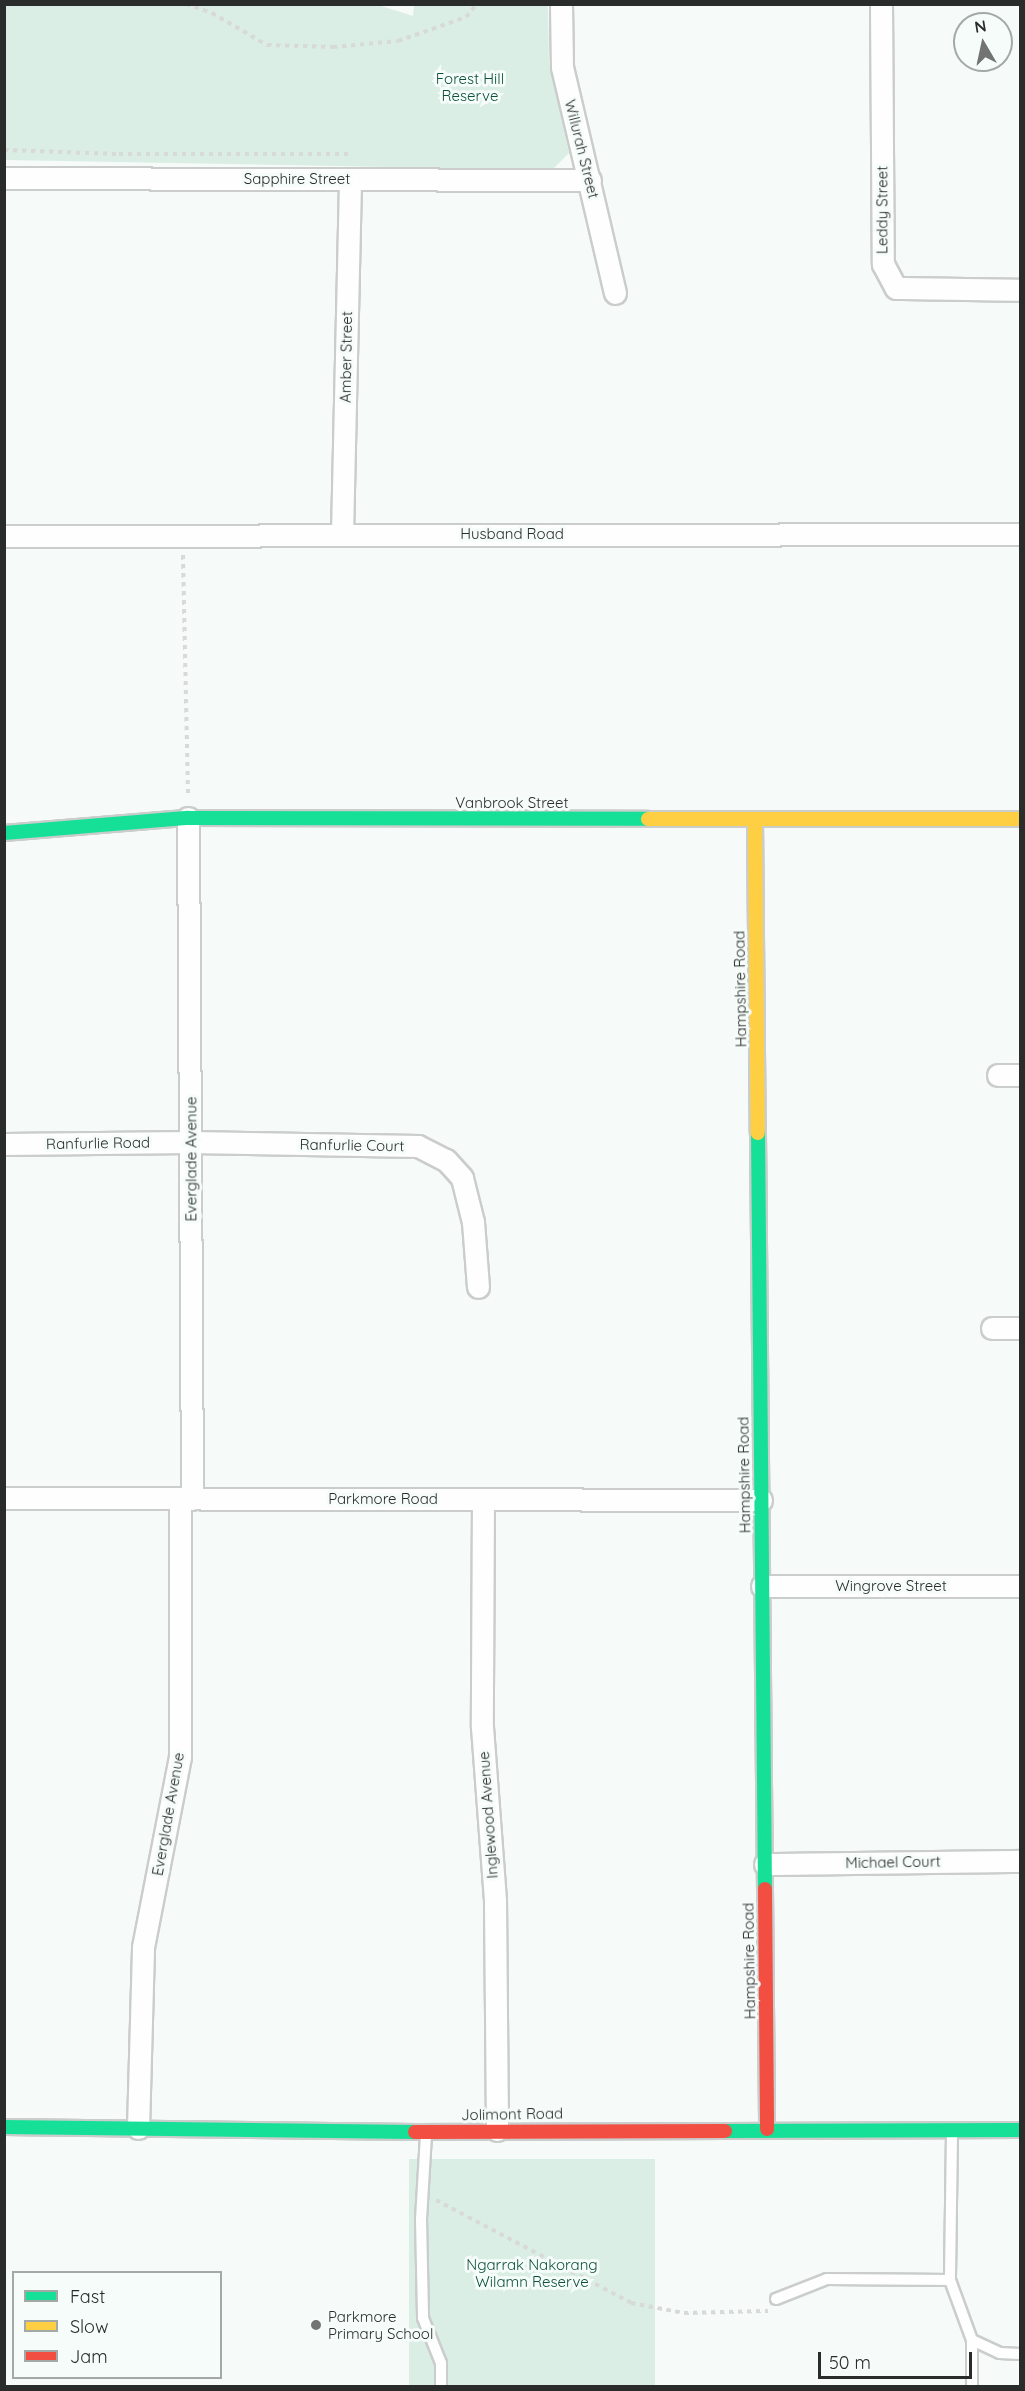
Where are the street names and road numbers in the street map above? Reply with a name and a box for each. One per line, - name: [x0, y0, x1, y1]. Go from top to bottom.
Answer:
- street label: Willurah Street: [561, 98, 603, 200]
- street label: Leddy Street: [873, 166, 891, 254]
- street label: Sapphire Street: [244, 170, 350, 188]
- street label: Amber Street: [336, 311, 356, 403]
- street label: Husband Road: [460, 525, 564, 543]
- street label: Vanbrook Street: [455, 794, 569, 812]
- street label: Hampshire Road: [730, 931, 750, 1047]
- street label: Everglade Avenue: [182, 1096, 200, 1222]
- street label: Ranfurlie Road: [46, 1133, 150, 1153]
- street label: Ranfurlie Court: [299, 1135, 405, 1155]
- street label: Hampshire Road: [734, 1417, 754, 1533]
- street label: Parkmore Road: [328, 1490, 438, 1508]
- street label: Wingrove Street: [835, 1577, 947, 1595]
- street label: Everglade Avenue: [148, 1751, 188, 1877]
- street label: Inglewood Avenue: [475, 1751, 501, 1879]
- street label: Michael Court: [845, 1852, 941, 1872]
- street label: Hampshire Road: [739, 1903, 759, 2019]
- street label: Jolimont Road: [461, 2104, 563, 2124]

